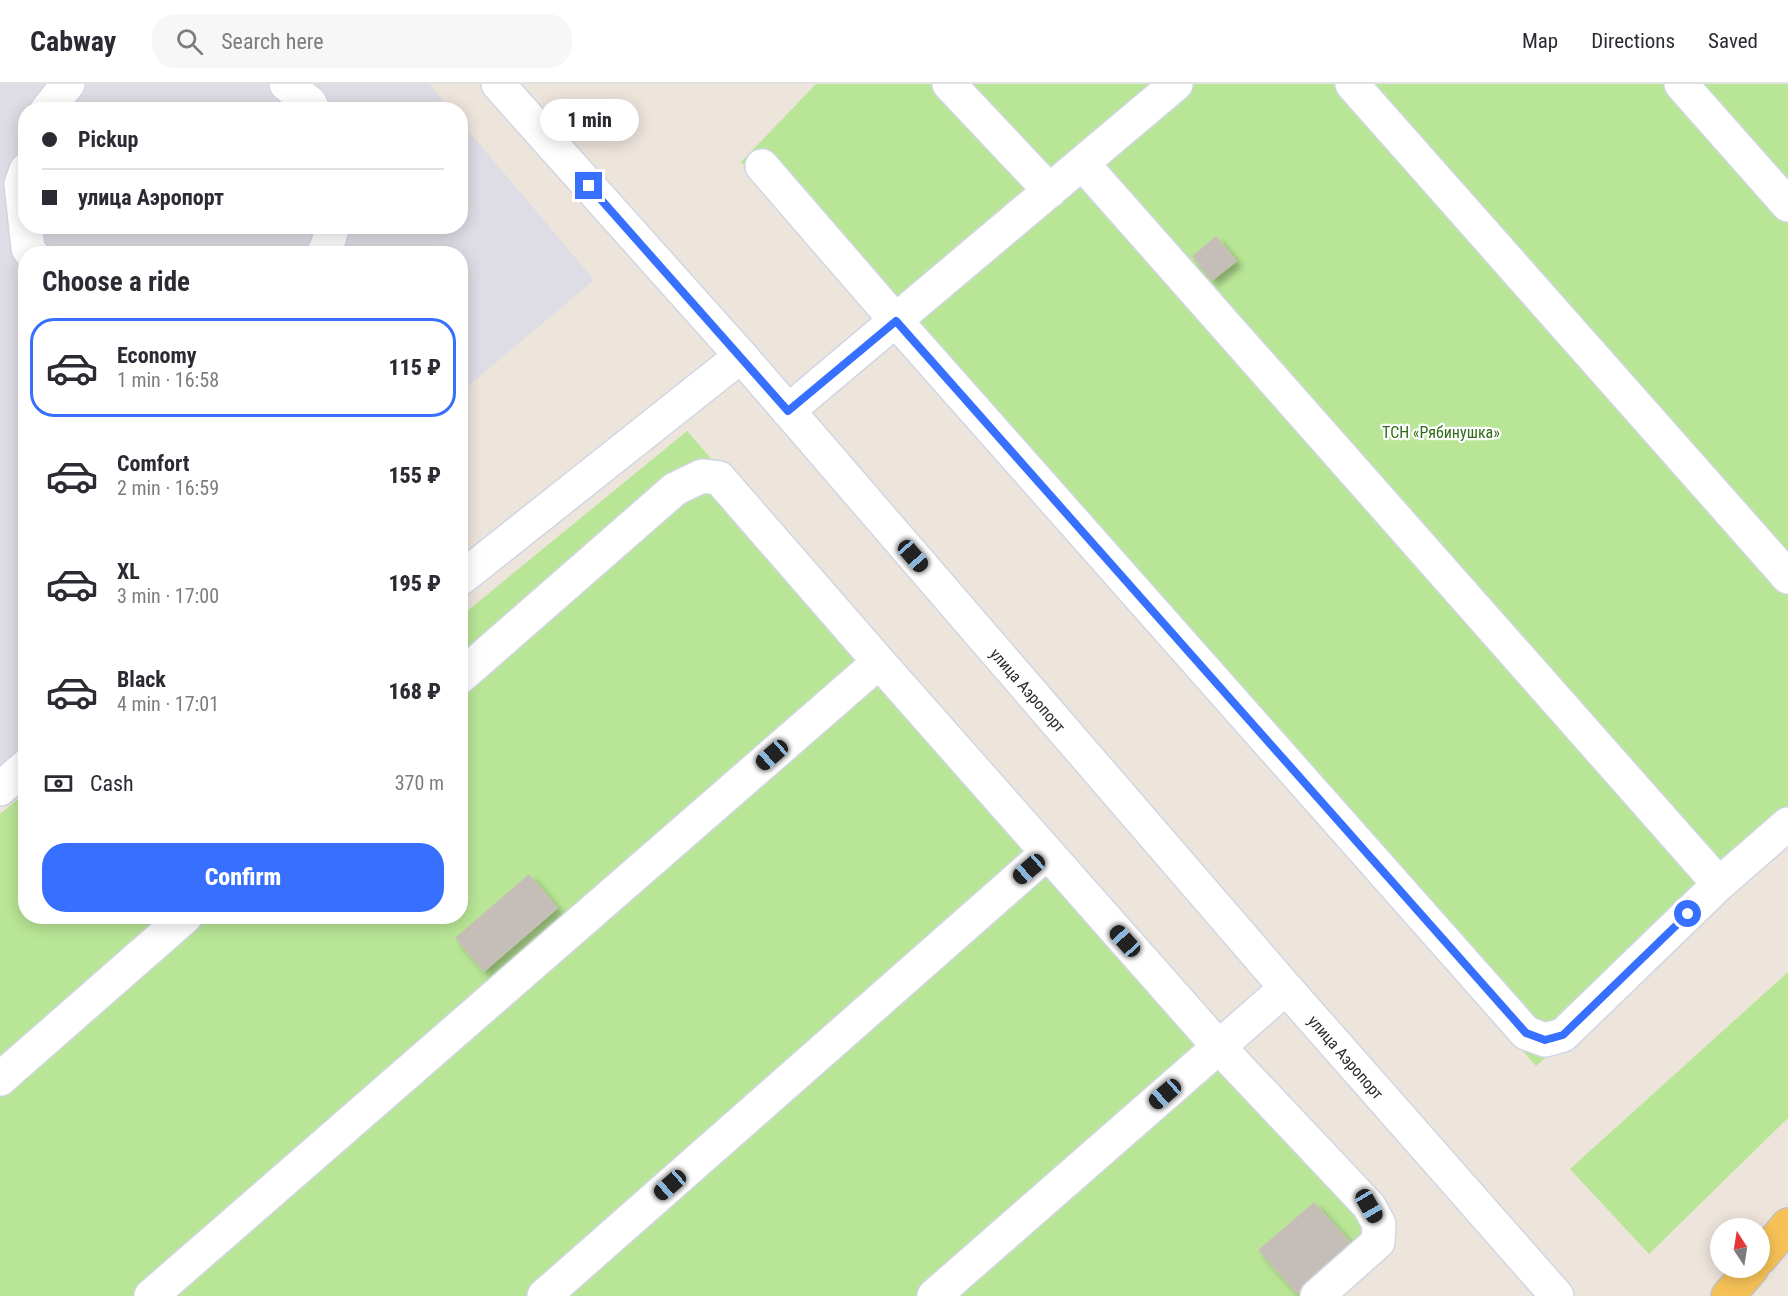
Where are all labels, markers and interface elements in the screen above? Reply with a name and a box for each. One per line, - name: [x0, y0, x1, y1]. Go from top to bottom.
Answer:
- search box: [152, 14, 572, 68]
- text: Cabway: [30, 25, 116, 58]
- icon: search: [173, 25, 206, 58]
- text: Search here: [221, 29, 324, 54]
- text: Map: [1522, 29, 1558, 53]
- text: Directions: [1591, 29, 1675, 53]
- text: Saved: [1708, 29, 1758, 53]
- callout: 1 min: [540, 99, 638, 141]
- text: 1 min: [567, 108, 612, 132]
- text: Pickup: [78, 127, 138, 152]
- route end: [575, 172, 602, 199]
- text: улица Аэропорт: [78, 185, 224, 210]
- text: Choose a ride: [42, 266, 190, 298]
- icon: car: [45, 341, 99, 395]
- text: Economy: [117, 343, 197, 368]
- text: 115 ₽: [388, 355, 441, 380]
- text: 1 min · 16:58: [117, 368, 219, 392]
- park label: ТСН «Рябинушка»: [1382, 423, 1500, 442]
- icon: car: [45, 449, 99, 503]
- text: Comfort: [117, 451, 190, 476]
- text: 155 ₽: [388, 463, 441, 488]
- text: 2 min · 16:59: [117, 476, 219, 500]
- car: [894, 537, 932, 575]
- icon: car: [45, 557, 99, 611]
- text: XL: [117, 559, 140, 584]
- text: 195 ₽: [388, 571, 441, 596]
- text: 3 min · 17:00: [117, 584, 219, 608]
- street label: улица Аэропорт: [986, 644, 1069, 736]
- icon: car: [45, 665, 99, 719]
- text: Black: [117, 667, 166, 692]
- text: 168 ₽: [388, 679, 441, 704]
- text: 4 min · 17:01: [117, 692, 219, 716]
- car: [753, 736, 791, 774]
- icon: cash: [42, 767, 75, 800]
- text: Cash: [90, 771, 134, 796]
- text: 370 m: [395, 771, 444, 795]
- button: Confirm: [42, 843, 444, 912]
- car: [1010, 850, 1048, 888]
- route start: [1674, 900, 1701, 927]
- car: [1106, 922, 1144, 960]
- street label: улица Аэропорт: [1304, 1011, 1387, 1103]
- car: [1146, 1075, 1184, 1113]
- car: [651, 1166, 689, 1204]
- car: [1352, 1186, 1386, 1226]
- north arrow: [1710, 1218, 1770, 1278]
- map controls: [1710, 1218, 1770, 1278]

